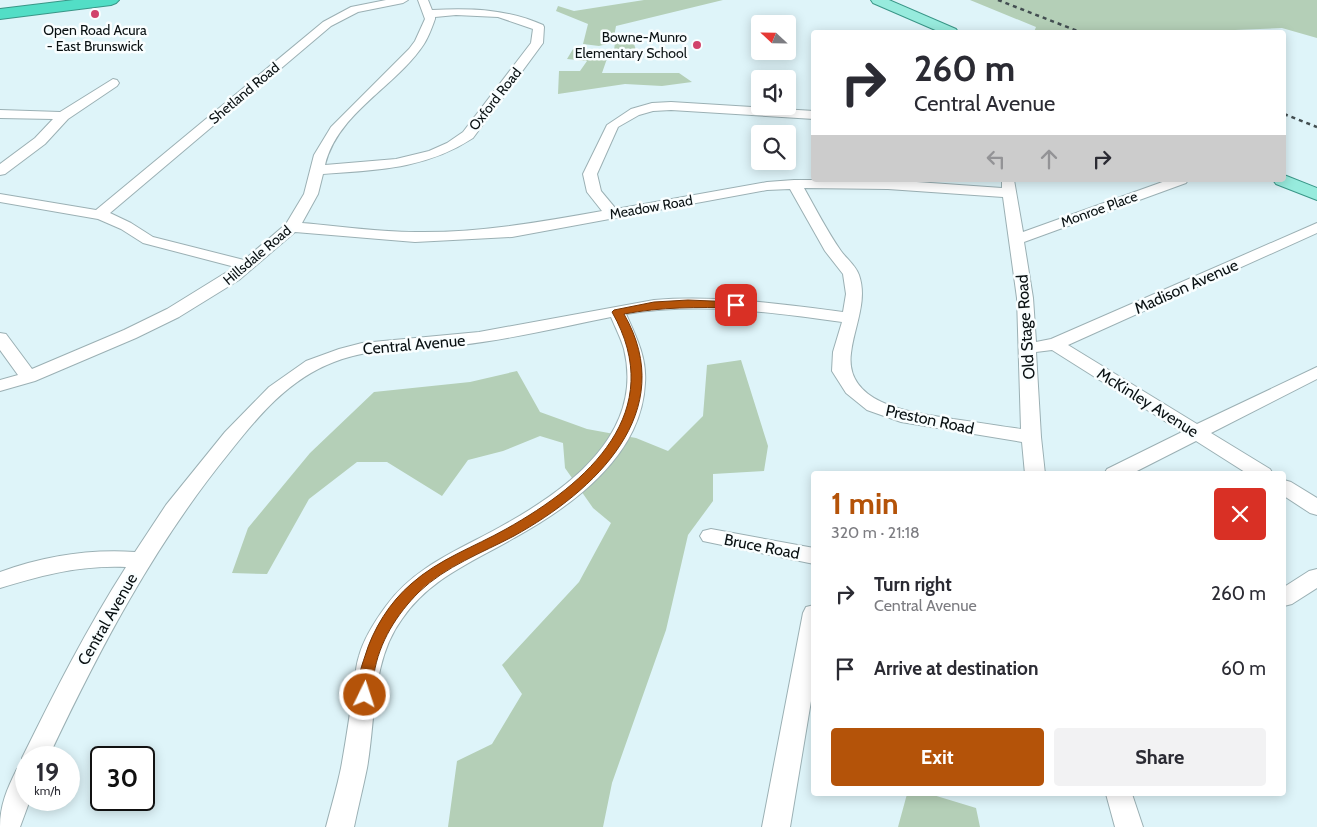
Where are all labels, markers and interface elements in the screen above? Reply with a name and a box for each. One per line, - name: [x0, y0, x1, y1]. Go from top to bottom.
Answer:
- marker: Open Road Acura - East Brunswick: [89, 8, 101, 20]
- north arrow: [751, 15, 796, 60]
- map controls: [751, 15, 796, 170]
- place label: Open Road Acura - East Brunswick: [43, 21, 147, 55]
- place label: Bowne-Munro Elementary School: [575, 28, 688, 62]
- marker: Bowne-Munro Elementary School: [691, 39, 703, 51]
- text: 260 m: [914, 47, 1015, 90]
- icon: right: [831, 50, 896, 115]
- street label: Shetland Road: [205, 58, 283, 128]
- street label: Oxford Road: [465, 64, 525, 134]
- button: sound: [751, 70, 796, 115]
- text: Central Avenue: [914, 90, 1055, 117]
- button: search: [751, 125, 796, 170]
- icon: left: [982, 145, 1010, 173]
- icon: ahead: [1035, 145, 1063, 173]
- icon: right: [1088, 145, 1116, 173]
- street label: Monroe Place: [1058, 187, 1140, 231]
- street label: Meadow Road: [608, 191, 694, 223]
- street label: Hillsdale Road: [219, 221, 295, 289]
- street label: Madison Avenue: [1131, 255, 1241, 318]
- street label: Old Stage Road: [1012, 274, 1039, 380]
- pin: [715, 284, 757, 326]
- icon: arrive: [722, 291, 750, 319]
- street label: Central Avenue: [362, 331, 466, 358]
- street label: McKinley Avenue: [1094, 364, 1202, 441]
- street label: Preston Road: [884, 401, 976, 438]
- text: 1 min: [831, 485, 899, 522]
- button: close: [1214, 488, 1266, 540]
- text: 320 m · 21:18: [831, 523, 920, 542]
- street label: Bruce Road: [723, 530, 801, 563]
- street label: Central Avenue: [74, 570, 141, 669]
- text: Turn right: [874, 573, 952, 596]
- icon: right: [831, 580, 859, 608]
- text: 260 m: [1211, 582, 1266, 605]
- text: Central Avenue: [874, 596, 977, 615]
- icon: arrive: [831, 655, 859, 683]
- text: Arrive at destination: [874, 657, 1038, 680]
- text: 60 m: [1221, 657, 1266, 680]
- position arrow: [338, 668, 390, 720]
- button: Exit: [831, 728, 1044, 786]
- button: Share: [1054, 728, 1266, 786]
- speed limit sign: 30: [90, 746, 155, 811]
- text: 19: [36, 757, 59, 787]
- text: km/h: [34, 783, 61, 798]

